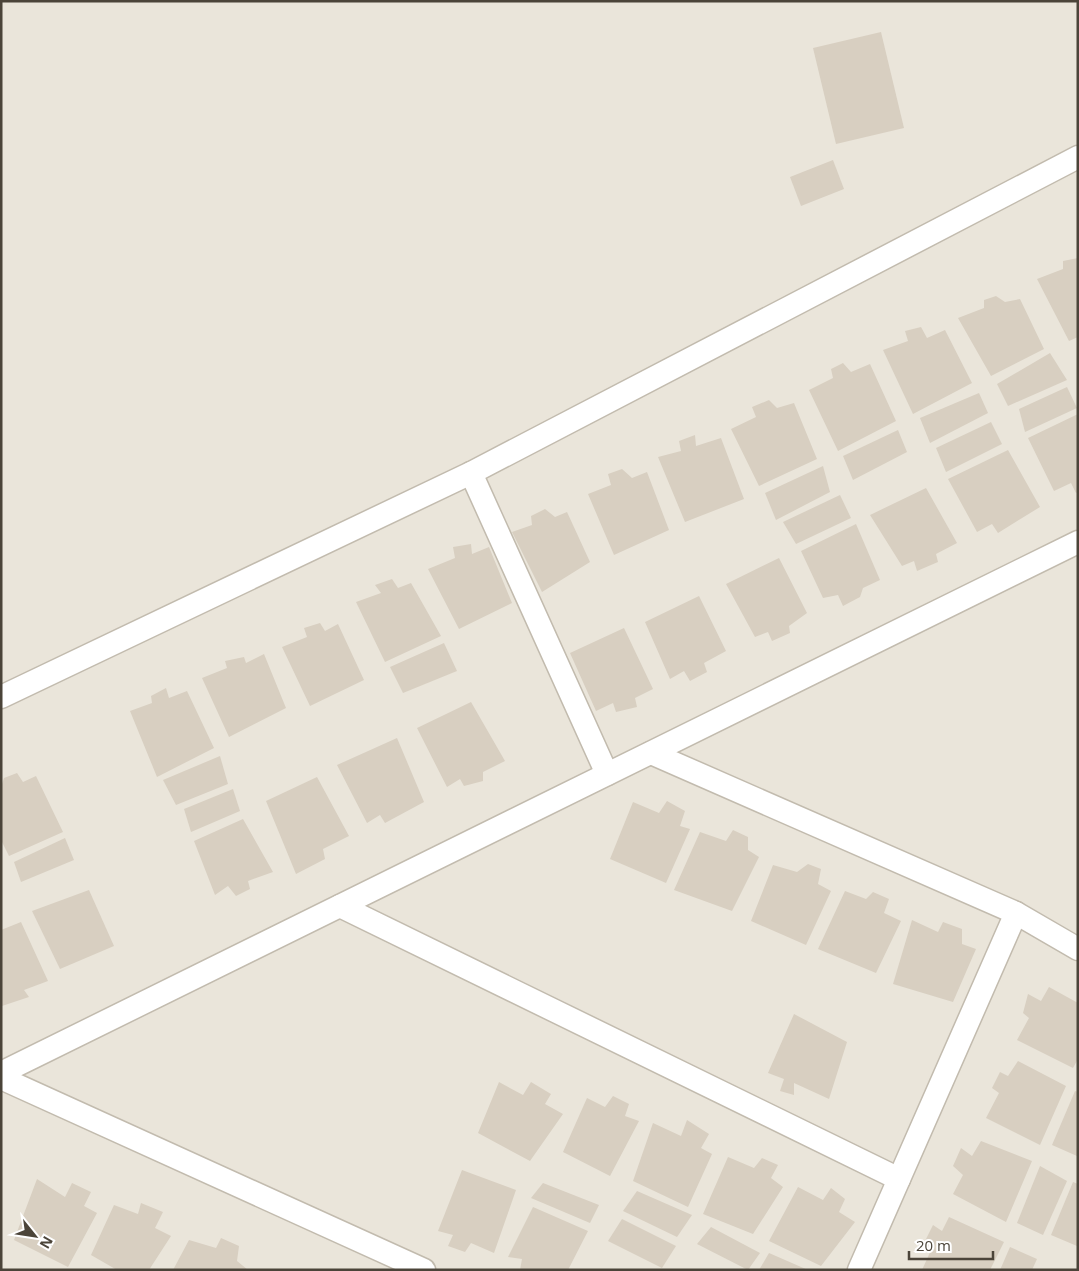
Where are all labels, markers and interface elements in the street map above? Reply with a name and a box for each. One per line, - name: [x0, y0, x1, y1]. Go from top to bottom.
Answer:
- north arrow: [10, 1211, 60, 1261]
- scale bar: [909, 1228, 993, 1260]
- text: N: [36, 1233, 58, 1252]
- text: 20 m: [916, 1235, 951, 1255]

